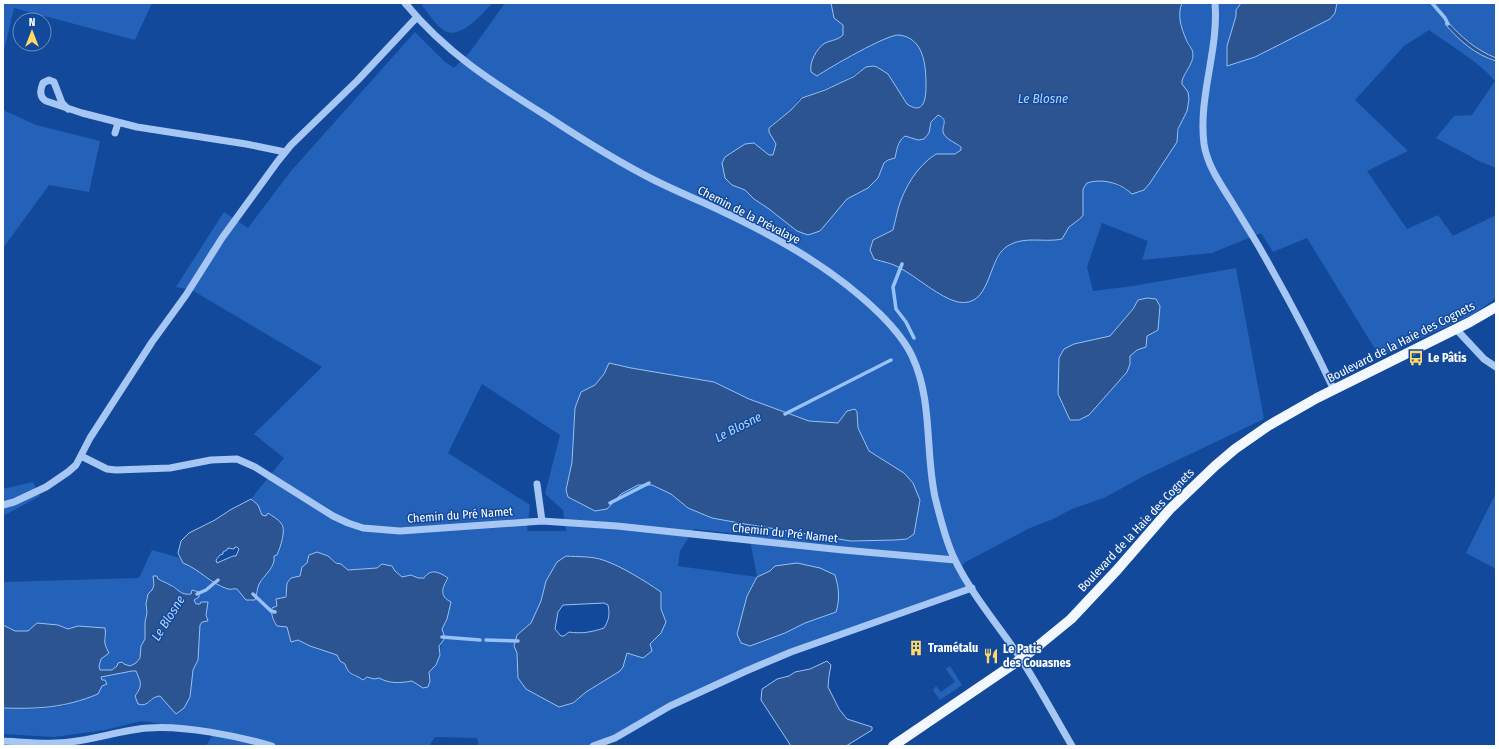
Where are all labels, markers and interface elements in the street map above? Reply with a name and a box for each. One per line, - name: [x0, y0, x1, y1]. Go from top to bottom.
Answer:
- north arrow: [12, 12, 52, 52]
- text: N: [29, 16, 35, 29]
- water label: Le Blosne: [1018, 91, 1068, 106]
- street label: Chemin de la Prévalaye: [695, 183, 803, 247]
- street label: Boulevard de la Haie des Cognets: [1325, 299, 1477, 385]
- bus stop icon: Le Pâtis: [1407, 349, 1425, 367]
- place label: Le Pâtis: [1428, 351, 1467, 365]
- water label: Le Blosne: [712, 409, 764, 445]
- street label: Boulevard de la Haie des Cognets: [1075, 465, 1197, 595]
- street label: Chemin du Pré Namet: [407, 504, 513, 526]
- street label: Chemin du Pré Namet: [732, 520, 839, 546]
- water label: Le Blosne: [148, 593, 188, 643]
- building icon: Tramétalu: [907, 639, 925, 657]
- place label: Tramétalu: [928, 641, 978, 655]
- place label: Le Patis des Couasnes: [1003, 642, 1072, 670]
- restaurant icon: Le Patis des Couasnes: [982, 647, 1000, 665]

